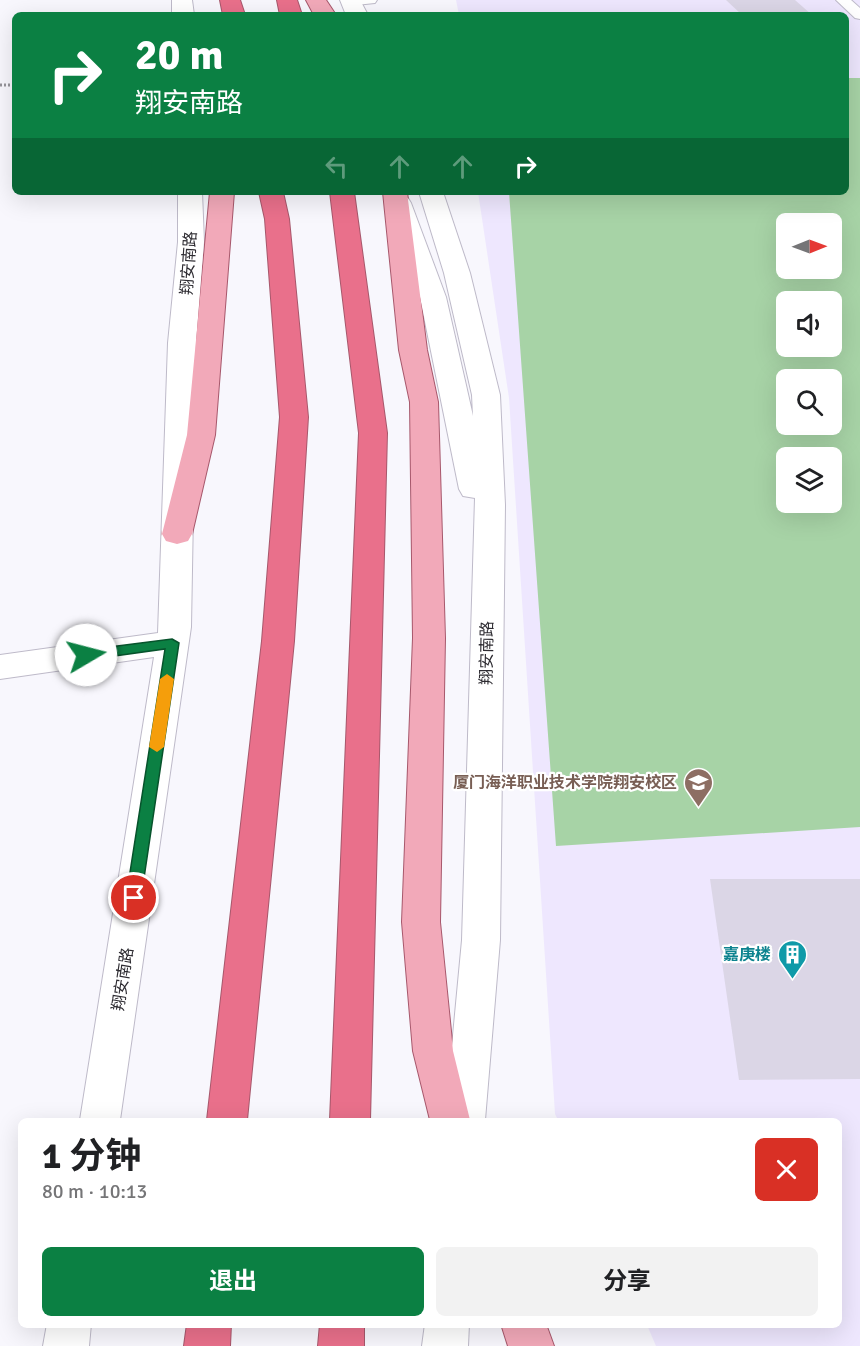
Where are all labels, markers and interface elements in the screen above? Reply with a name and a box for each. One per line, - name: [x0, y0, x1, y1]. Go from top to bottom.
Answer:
- text: 20 m: [135, 30, 224, 81]
- icon: right: [36, 36, 114, 114]
- text: 翔安南路: [135, 87, 243, 120]
- icon: left: [320, 150, 353, 183]
- icon: ahead: [383, 150, 416, 183]
- icon: ahead: [446, 150, 479, 183]
- icon: right: [509, 150, 542, 183]
- north arrow: [776, 213, 842, 279]
- map controls: [776, 213, 842, 513]
- street label: 翔安南路: [177, 230, 201, 296]
- button: sound: [776, 291, 842, 357]
- button: search: [776, 369, 842, 435]
- button: layers: [776, 447, 842, 513]
- street label: 翔安南路: [476, 621, 498, 685]
- position arrow: [54, 623, 118, 687]
- school or university icon: 厦门海洋职业技术学院翔安校区: [682, 766, 714, 808]
- place label: 厦门海洋职业技术学院翔安校区: [453, 773, 677, 793]
- pin: [108, 872, 159, 923]
- icon: arrive: [117, 881, 150, 914]
- building icon: 嘉庚楼: [776, 938, 808, 980]
- place label: 嘉庚楼: [723, 945, 771, 965]
- street label: 翔安南路: [108, 946, 138, 1012]
- text: 1 分钟: [42, 1134, 141, 1179]
- button: close: [755, 1138, 818, 1201]
- text: 80 m · 10:13: [42, 1179, 147, 1204]
- button: 退出: [42, 1247, 424, 1316]
- button: 分享: [436, 1247, 818, 1316]

